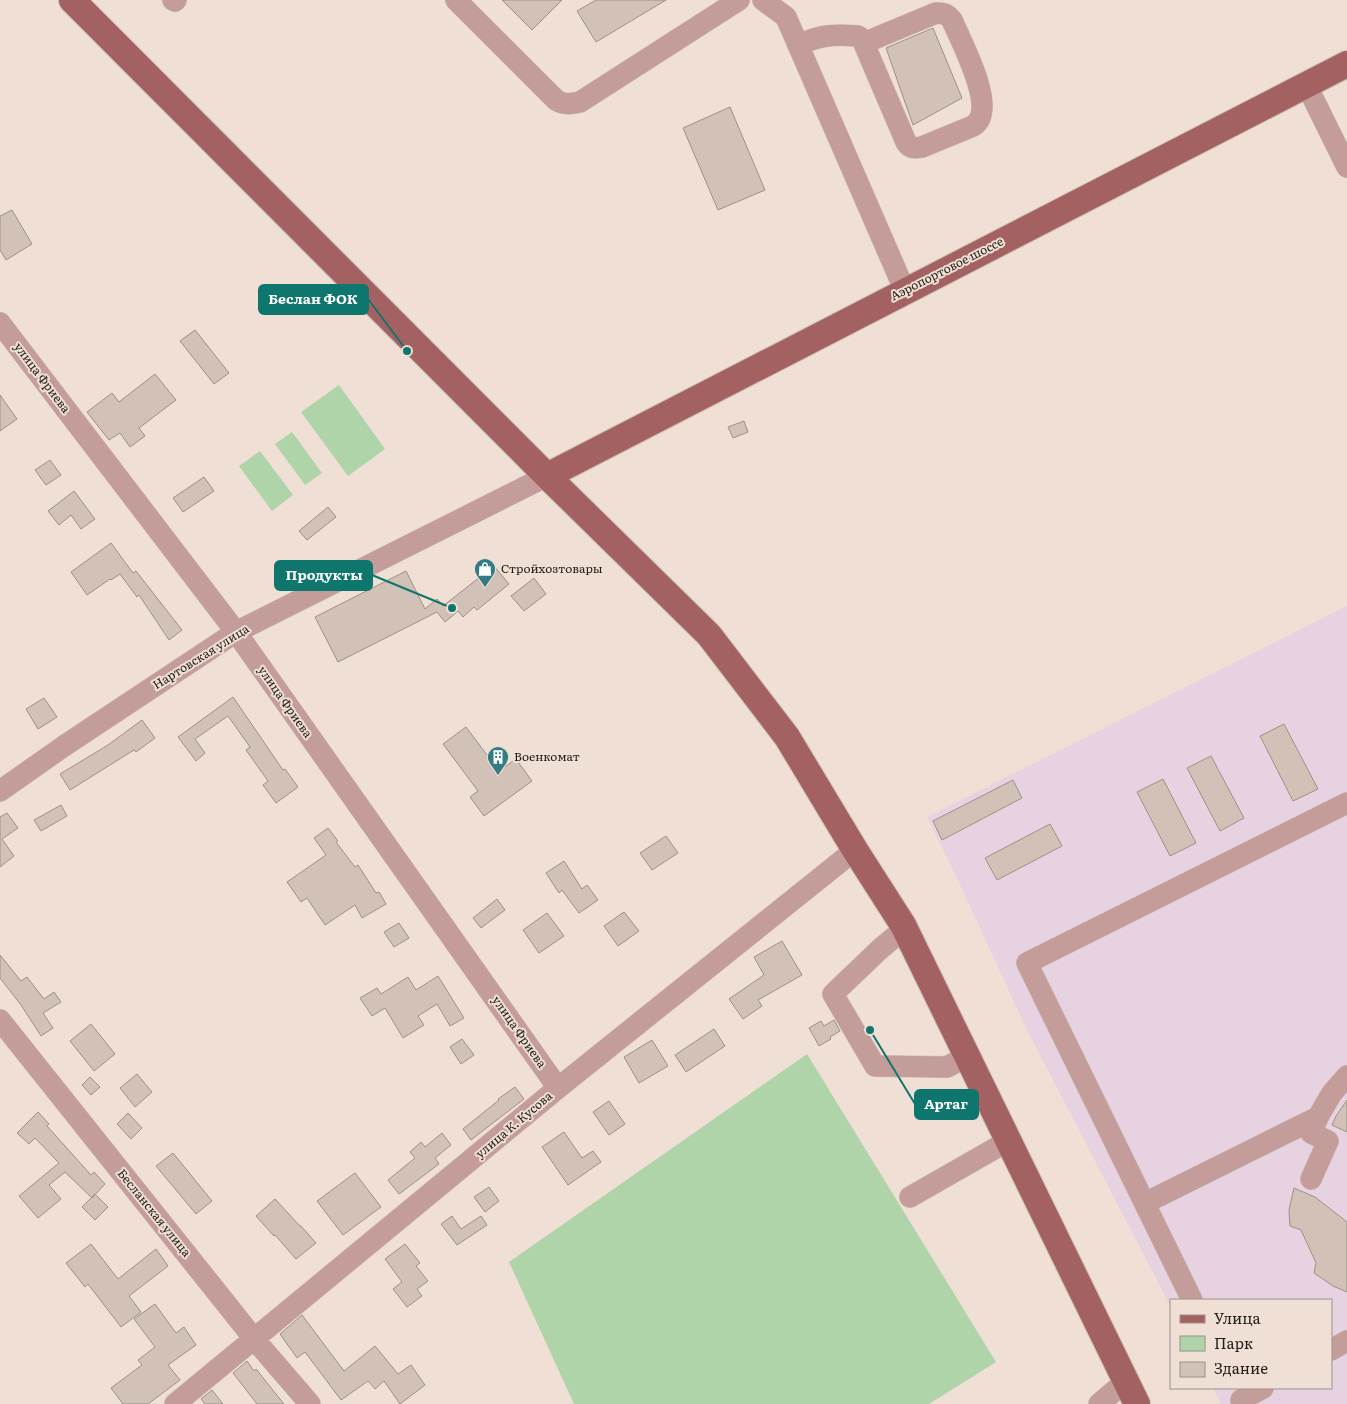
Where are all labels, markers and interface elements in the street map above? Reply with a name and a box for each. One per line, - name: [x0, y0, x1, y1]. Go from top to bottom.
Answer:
- street label: Аэропортовое шоссе: [887, 232, 1006, 304]
- callout: Беслан ФОК: [259, 285, 368, 314]
- text: Беслан ФОК: [268, 288, 358, 308]
- street label: улица Фриева: [10, 338, 76, 417]
- shop icon: Стройхозтовары: [473, 557, 497, 588]
- place label: Стройхозтовары: [501, 559, 603, 577]
- callout: Продукты: [275, 561, 372, 590]
- text: Продукты: [286, 564, 362, 584]
- street label: Нартовская улица: [149, 619, 253, 693]
- street label: улица Фриева: [254, 662, 318, 741]
- building icon: Военкомат: [486, 745, 510, 776]
- place label: Военкомат: [514, 747, 580, 765]
- street label: улица Фриева: [488, 992, 552, 1071]
- street label: улица К. Кусова: [471, 1086, 556, 1162]
- callout: Артаг: [915, 1090, 978, 1119]
- text: Артаг: [924, 1093, 968, 1113]
- street label: Бесланская улица: [114, 1165, 196, 1261]
- legend: [1170, 1299, 1332, 1389]
- text: Улица: [1214, 1306, 1262, 1329]
- text: Парк: [1214, 1331, 1253, 1354]
- text: Здание: [1214, 1356, 1268, 1379]

